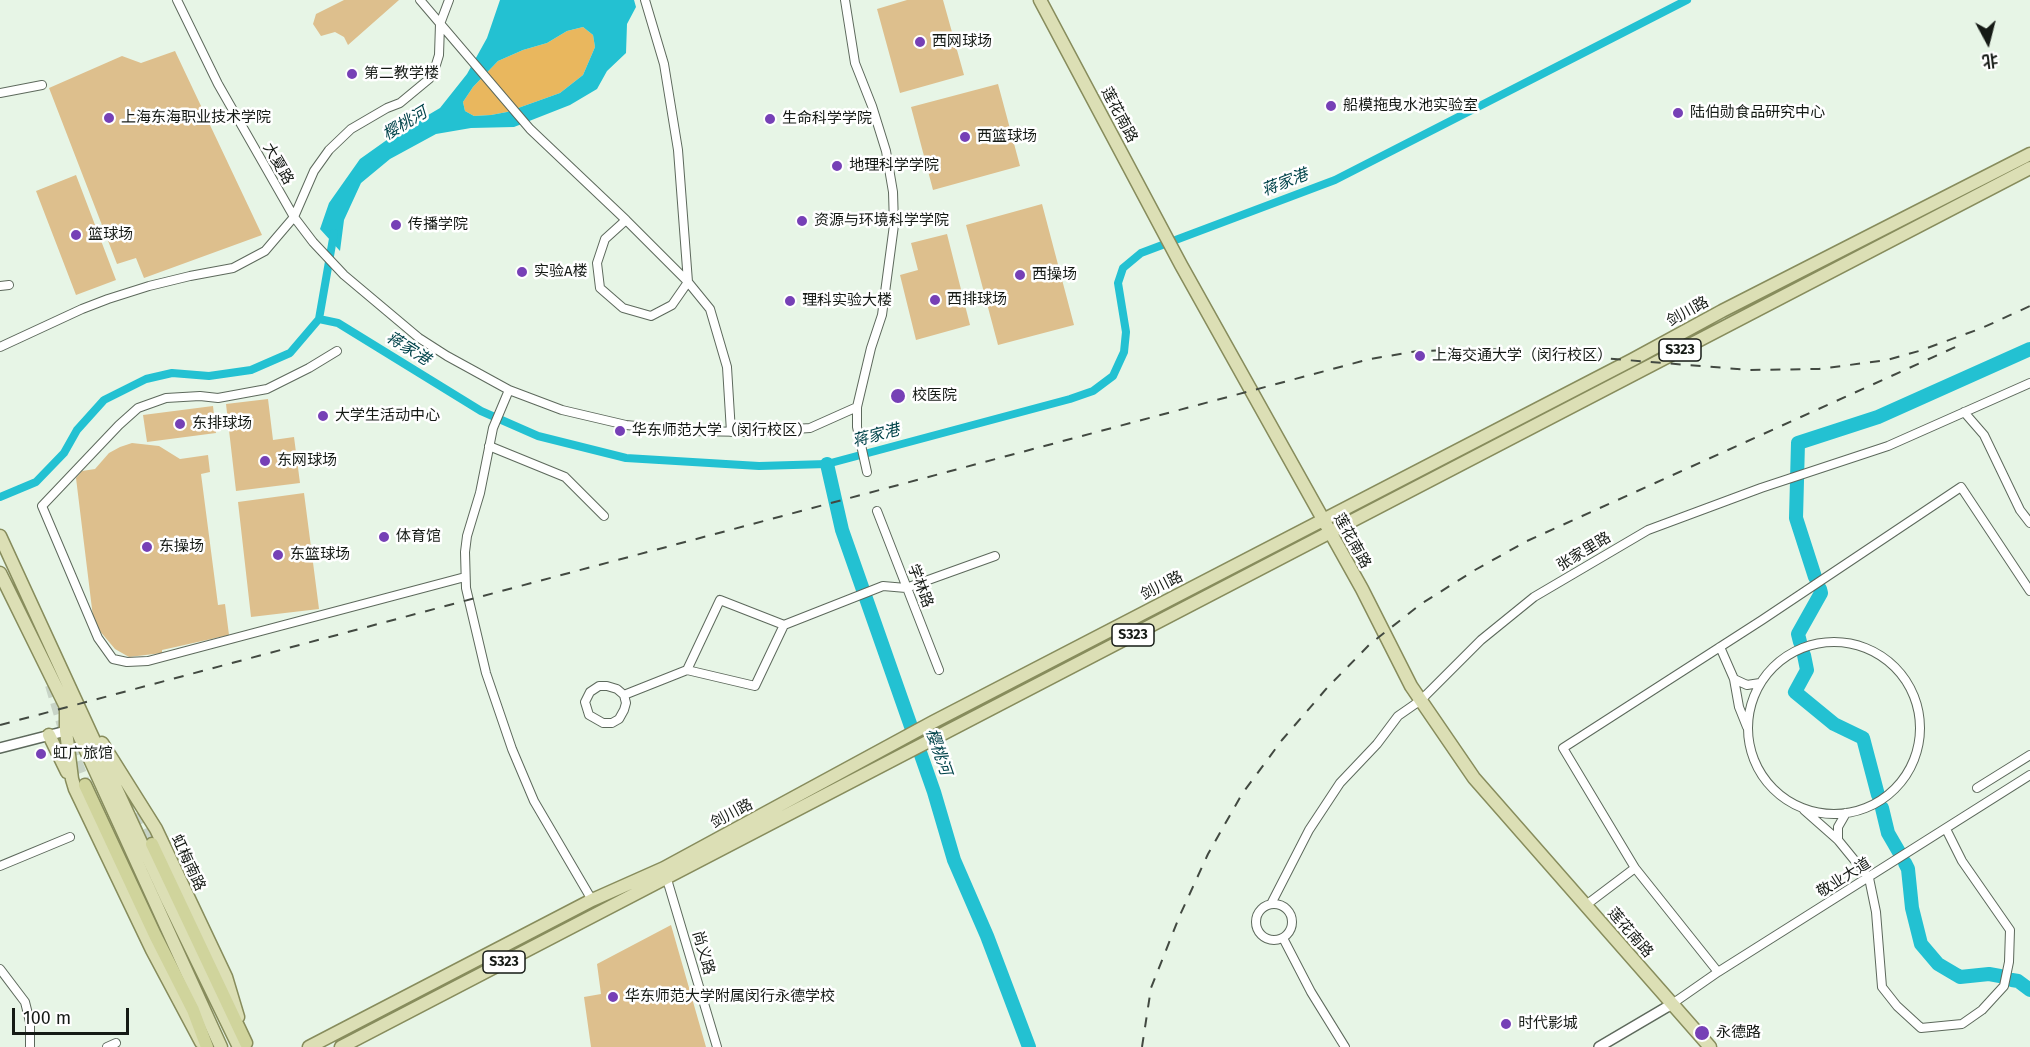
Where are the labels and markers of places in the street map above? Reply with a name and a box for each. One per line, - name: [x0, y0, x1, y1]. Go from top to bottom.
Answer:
- place label: 西网球场: [932, 33, 992, 51]
- marker: 西网球场: [913, 35, 927, 49]
- place label: 第二教学楼: [364, 65, 439, 83]
- marker: 第二教学楼: [345, 67, 359, 81]
- place label: 船模拖曳水池实验室: [1343, 97, 1478, 115]
- marker: 船模拖曳水池实验室: [1324, 99, 1338, 113]
- place label: 陆伯勋食品研究中心: [1690, 104, 1825, 122]
- marker: 陆伯勋食品研究中心: [1671, 106, 1685, 120]
- place label: 上海东海职业技术学院: [121, 109, 271, 127]
- place label: 生命科学学院: [782, 110, 872, 128]
- marker: 上海东海职业技术学院: [102, 111, 116, 125]
- marker: 生命科学学院: [763, 112, 777, 126]
- place label: 西篮球场: [977, 128, 1037, 146]
- marker: 西篮球场: [958, 130, 972, 144]
- place label: 地理科学学院: [849, 157, 939, 175]
- marker: 地理科学学院: [830, 159, 844, 173]
- place label: 资源与环境科学学院: [814, 212, 949, 230]
- marker: 资源与环境科学学院: [795, 214, 809, 228]
- place label: 传播学院: [408, 216, 468, 234]
- marker: 传播学院: [389, 218, 403, 232]
- place label: 篮球场: [88, 226, 133, 244]
- marker: 篮球场: [69, 228, 83, 242]
- place label: 实验A楼: [534, 263, 588, 281]
- marker: 实验A楼: [515, 265, 529, 279]
- place label: 西操场: [1032, 266, 1077, 284]
- marker: 西操场: [1013, 268, 1027, 282]
- place label: 西排球场: [947, 291, 1007, 309]
- place label: 理科实验大楼: [802, 292, 892, 310]
- marker: 西排球场: [928, 293, 942, 307]
- marker: 理科实验大楼: [783, 294, 797, 308]
- place label: 上海交通大学（闵行校区）: [1432, 347, 1612, 365]
- marker: 上海交通大学（闵行校区）: [1413, 349, 1427, 363]
- marker: 校医院: [889, 387, 907, 405]
- place label: 校医院: [912, 387, 957, 405]
- place label: 大学生活动中心: [335, 407, 440, 425]
- marker: 大学生活动中心: [316, 409, 330, 423]
- place label: 东排球场: [192, 415, 252, 433]
- marker: 东排球场: [173, 417, 187, 431]
- place label: 华东师范大学（闵行校区）: [632, 422, 812, 440]
- marker: 华东师范大学（闵行校区）: [613, 424, 627, 438]
- place label: 东网球场: [277, 452, 337, 470]
- marker: 东网球场: [258, 454, 272, 468]
- place label: 体育馆: [396, 528, 441, 546]
- marker: 体育馆: [377, 530, 391, 544]
- place label: 东操场: [159, 538, 204, 556]
- marker: 东操场: [140, 540, 154, 554]
- place label: 东篮球场: [290, 546, 350, 564]
- marker: 东篮球场: [271, 548, 285, 562]
- place label: 虹广旅馆: [53, 745, 113, 763]
- marker: 虹广旅馆: [34, 747, 48, 761]
- place label: 华东师范大学附属闵行永德学校: [625, 988, 835, 1006]
- marker: 华东师范大学附属闵行永德学校: [606, 990, 620, 1004]
- place label: 时代影城: [1518, 1015, 1578, 1033]
- marker: 时代影城: [1499, 1017, 1513, 1031]
- marker: 永德路: [1693, 1024, 1711, 1042]
- place label: 永德路: [1716, 1024, 1761, 1042]

